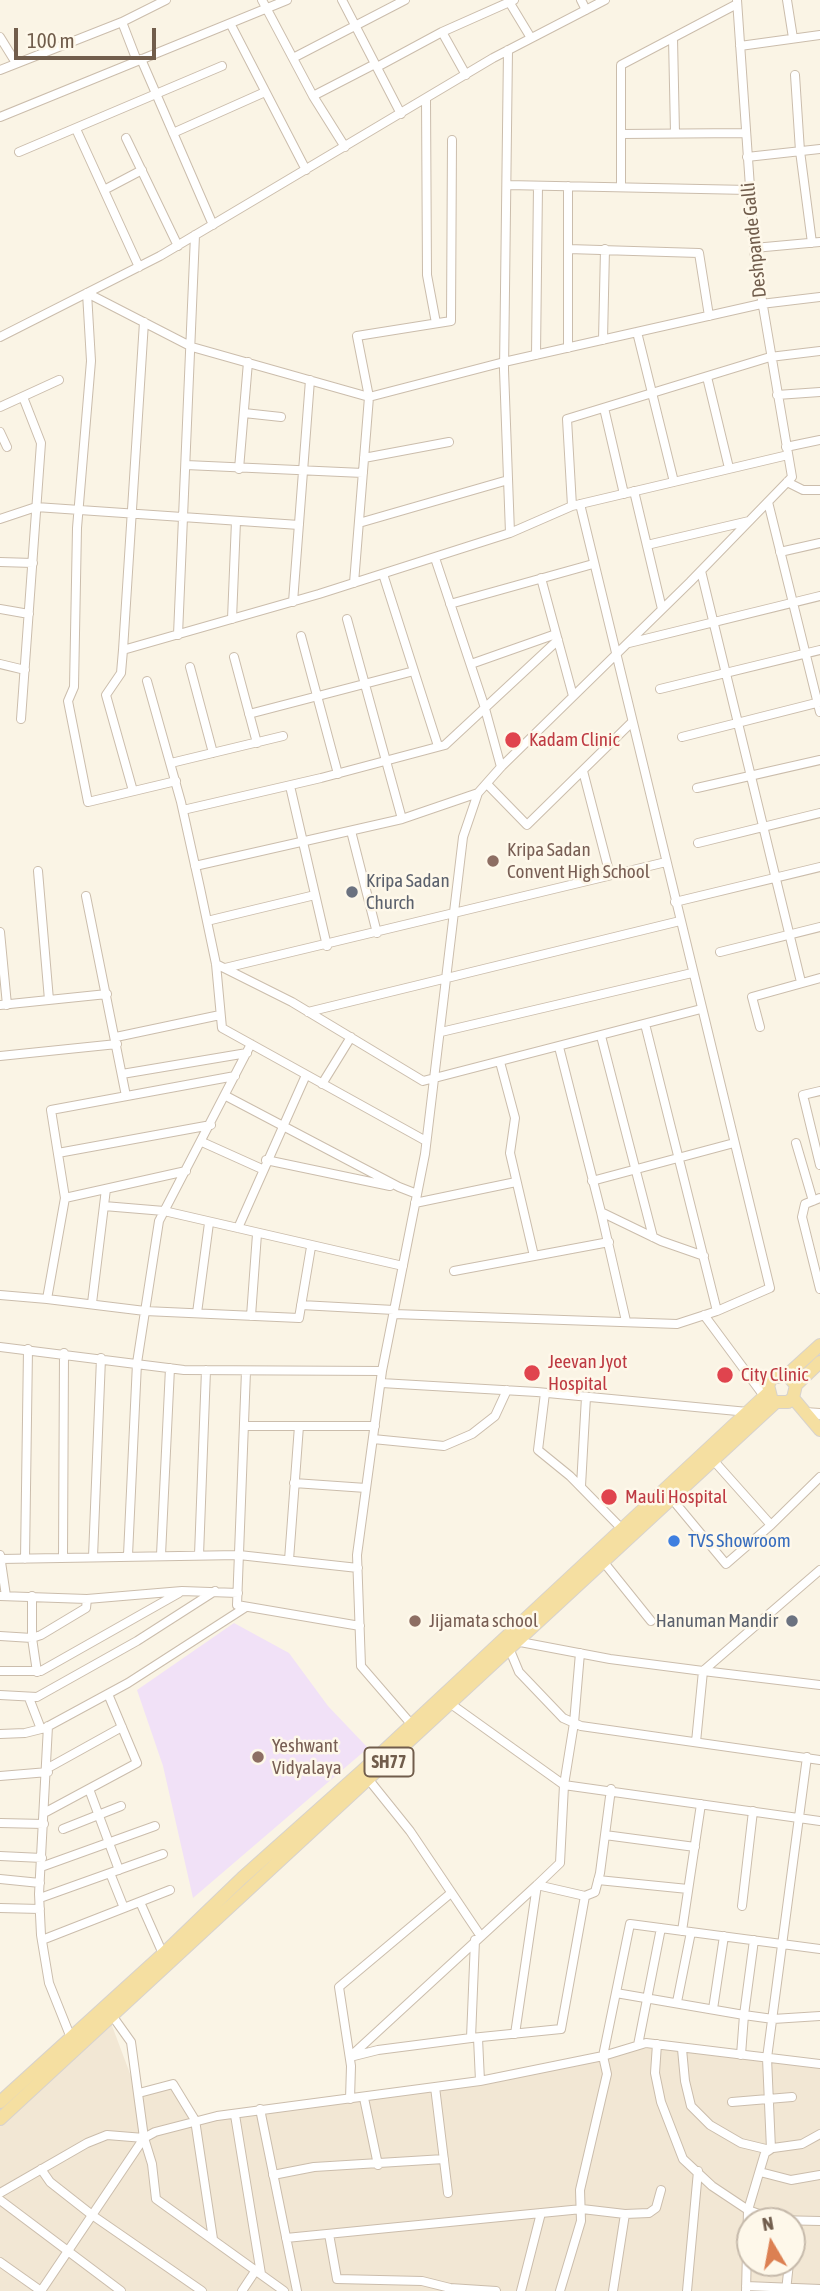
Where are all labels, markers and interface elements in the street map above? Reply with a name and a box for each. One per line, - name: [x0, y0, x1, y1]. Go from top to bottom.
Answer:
- scale bar: [18, 14, 159, 58]
- text: 100 m: [27, 28, 75, 52]
- street label: Deshpande Galli: [737, 181, 771, 299]
- place label: Kadam Clinic: [529, 729, 619, 751]
- marker: Kadam Clinic: [503, 730, 523, 750]
- place label: Kripa Sadan Convent High School: [507, 839, 650, 883]
- marker: Kripa Sadan Convent High School: [485, 853, 501, 869]
- place label: Kripa Sadan Church: [366, 870, 450, 914]
- marker: Kripa Sadan Church: [344, 884, 360, 900]
- place label: Jeevan Jyot Hospital: [548, 1351, 627, 1395]
- marker: Jeevan Jyot Hospital: [522, 1363, 542, 1383]
- place label: City Clinic: [741, 1364, 808, 1386]
- marker: City Clinic: [715, 1365, 735, 1385]
- place label: Mauli Hospital: [625, 1486, 727, 1508]
- marker: Mauli Hospital: [599, 1487, 619, 1507]
- place label: TVS Showroom: [688, 1530, 791, 1552]
- marker: TVS Showroom: [666, 1533, 682, 1549]
- place label: Jijamata school: [429, 1610, 538, 1632]
- place label: Hanuman Mandir: [656, 1610, 778, 1632]
- marker: Jijamata school: [407, 1613, 423, 1629]
- marker: Hanuman Mandir: [784, 1613, 800, 1629]
- place label: Yeshwant Vidyalaya: [272, 1735, 342, 1779]
- road number: SH77: [364, 1748, 414, 1777]
- marker: Yeshwant Vidyalaya: [250, 1749, 266, 1765]
- north arrow: [736, 2207, 806, 2277]
- text: N: [760, 2211, 775, 2235]

